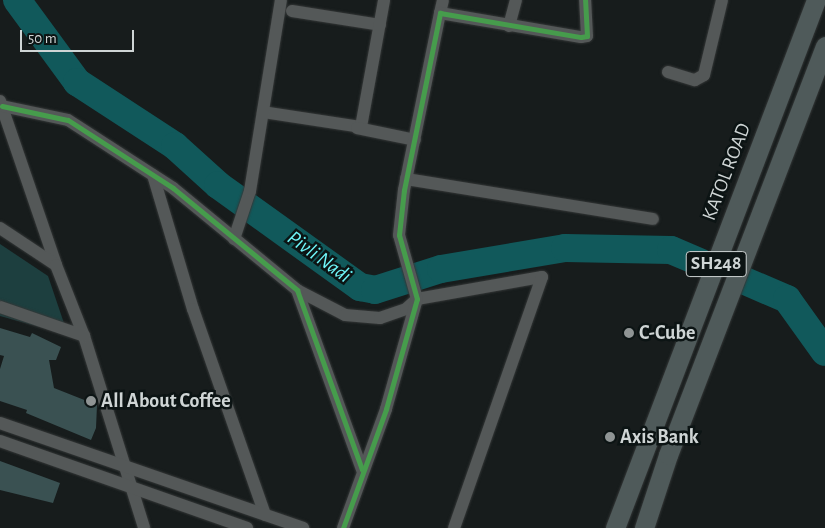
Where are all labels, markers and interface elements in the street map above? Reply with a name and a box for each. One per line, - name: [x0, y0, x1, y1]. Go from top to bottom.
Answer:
- scale bar: [22, 20, 136, 52]
- text: 50 m: [28, 31, 57, 46]
- street label: KATOL ROAD: [697, 120, 757, 224]
- water label: Pivli Nadi: [282, 225, 356, 289]
- road number: SH248: [685, 248, 747, 280]
- place label: C-Cube: [639, 321, 695, 345]
- marker: C-Cube: [623, 327, 635, 339]
- place label: All About Coffee: [101, 389, 231, 413]
- marker: All About Coffee: [85, 395, 97, 407]
- place label: Axis Bank: [620, 425, 699, 449]
- marker: Axis Bank: [604, 431, 616, 443]

